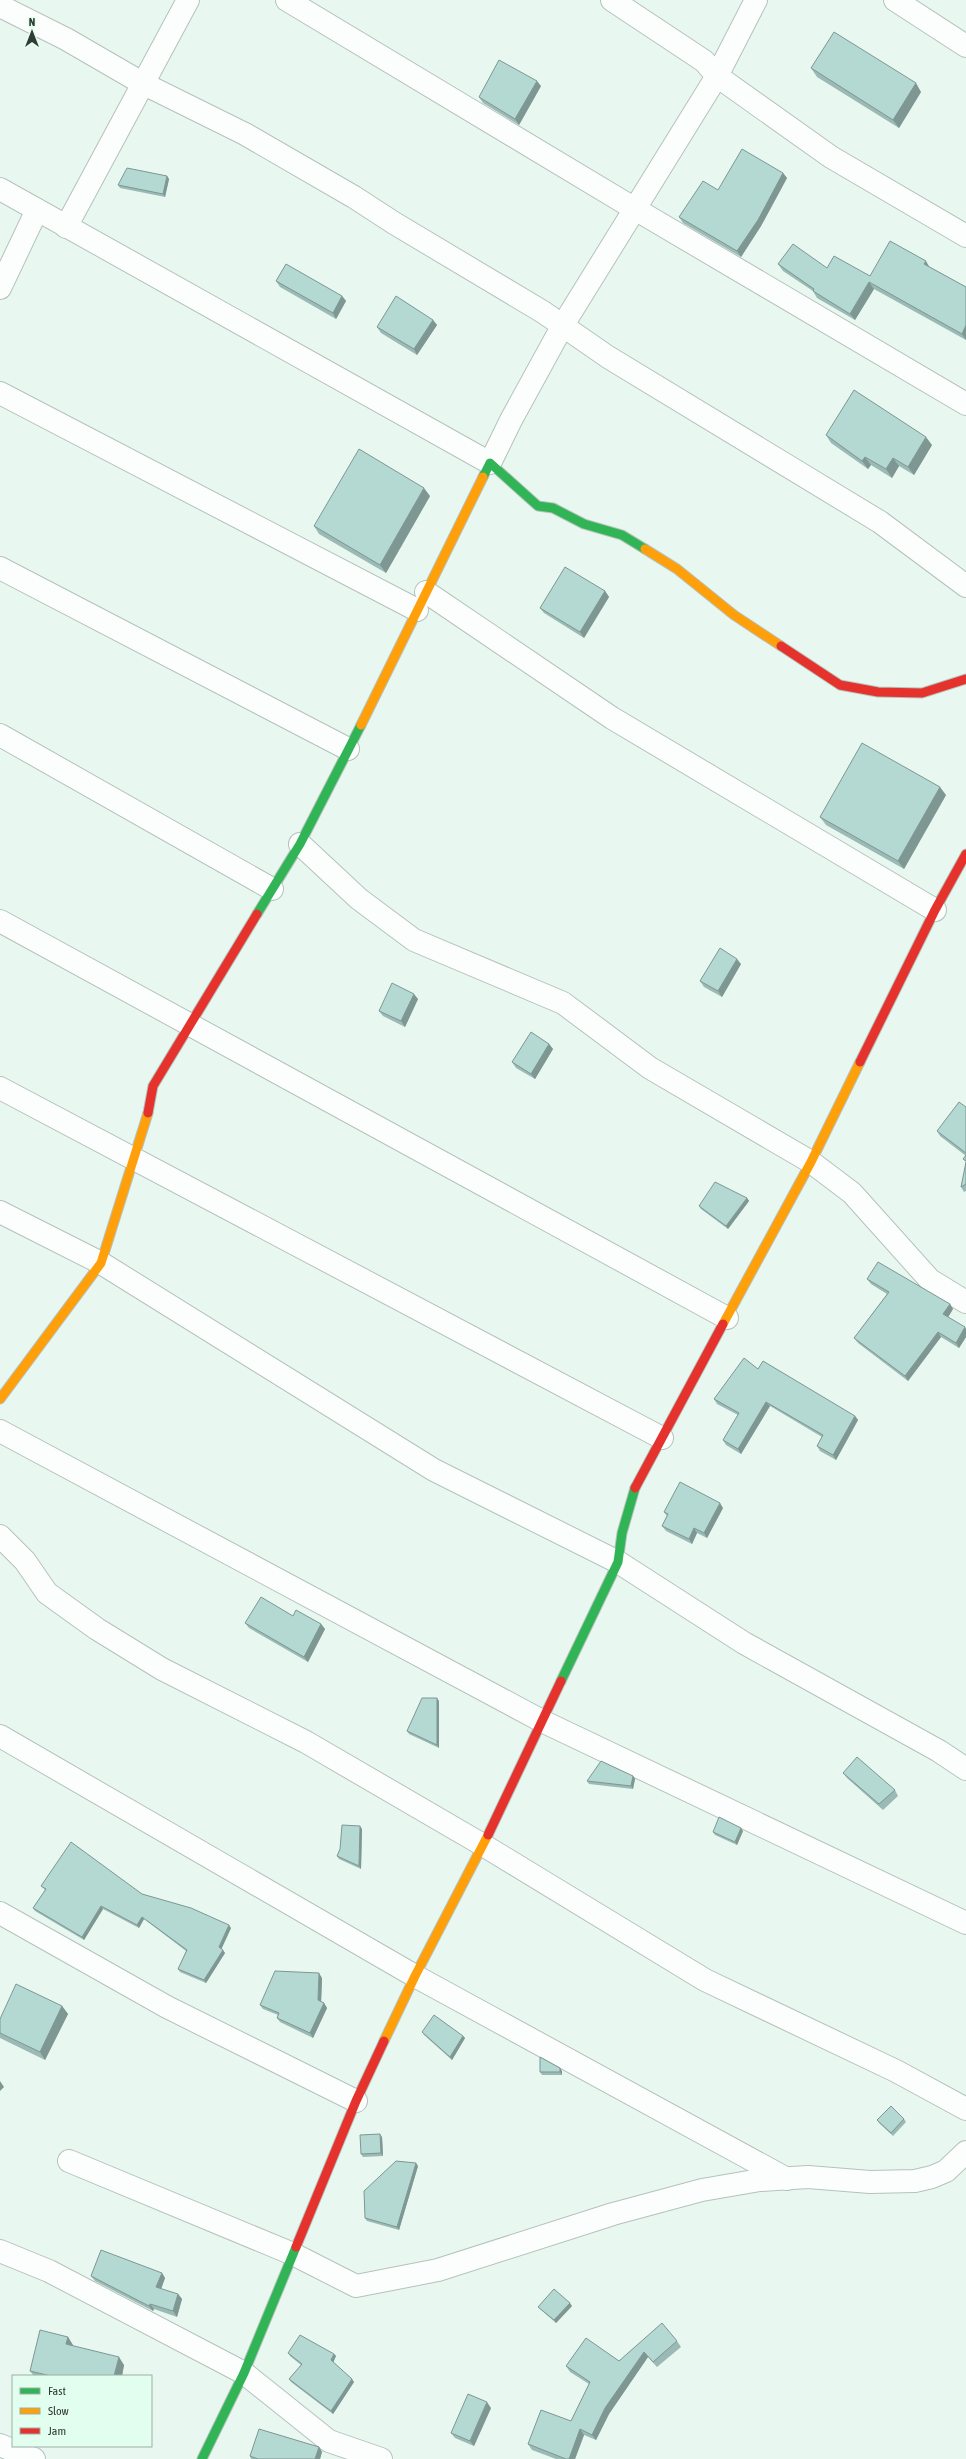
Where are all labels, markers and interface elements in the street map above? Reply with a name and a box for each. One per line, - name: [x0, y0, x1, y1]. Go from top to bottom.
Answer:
- north arrow: [12, 12, 52, 52]
- text: N: [29, 16, 35, 28]
- legend: [12, 2375, 152, 2447]
- text: Fast: [48, 2384, 66, 2398]
- text: Slow: [48, 2404, 69, 2418]
- text: Jam: [48, 2424, 66, 2438]

